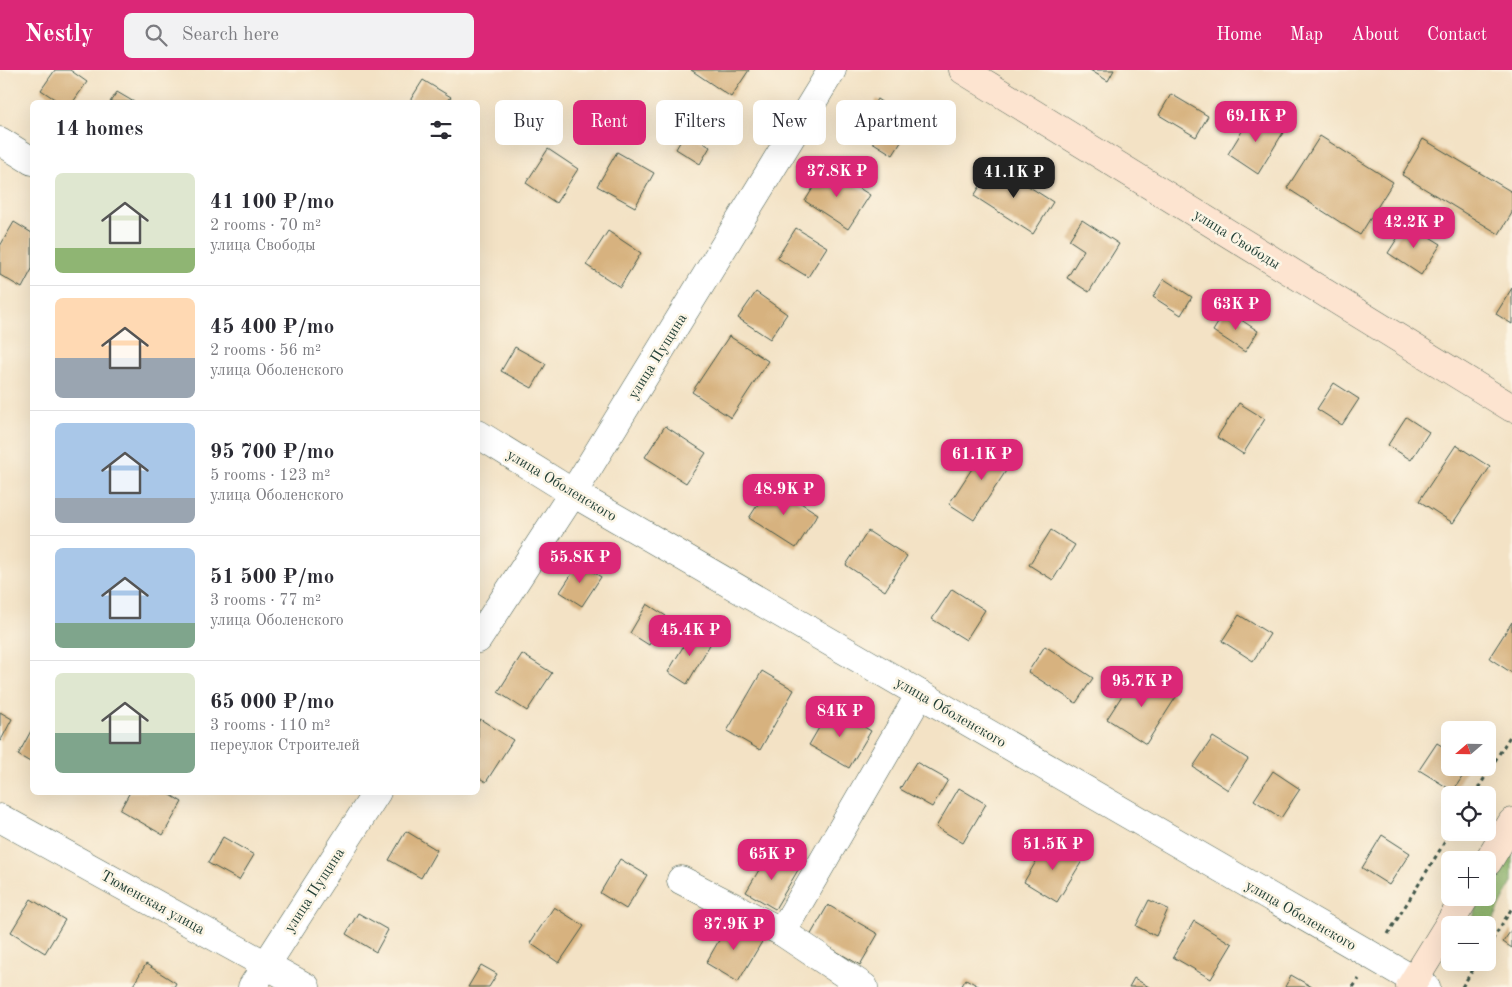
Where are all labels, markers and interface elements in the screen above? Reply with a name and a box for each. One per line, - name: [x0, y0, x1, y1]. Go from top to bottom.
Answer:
- search box: [124, 13, 474, 58]
- icon: search: [142, 21, 170, 49]
- text: Nestly: [25, 23, 94, 47]
- text: Search here: [182, 26, 279, 45]
- text: Home: [1216, 26, 1262, 44]
- text: Map: [1290, 26, 1323, 44]
- text: About: [1351, 26, 1399, 44]
- text: Contact: [1427, 26, 1487, 44]
- chip: Buy: [495, 100, 563, 145]
- chip: Rent: [573, 100, 646, 145]
- chip: Filters: [656, 100, 743, 145]
- chip: New: [753, 100, 826, 145]
- chip: Apartment: [836, 100, 956, 145]
- pin: 69.1K ₽: [1210, 100, 1302, 143]
- text: 69.1K ₽: [1226, 109, 1286, 125]
- icon: filters: [427, 116, 455, 144]
- text: 14 homes: [55, 119, 143, 140]
- pin: 37.8K ₽: [791, 156, 883, 198]
- pin: 41.1K ₽: [968, 156, 1060, 199]
- text: 37.8K ₽: [807, 164, 867, 180]
- text: 41.1K ₽: [984, 165, 1044, 181]
- text: 41 100 ₽/mo: [210, 192, 334, 213]
- icon: home: [95, 193, 155, 253]
- pin: 42.2K ₽: [1368, 206, 1460, 249]
- street label: улица Свободы: [1190, 208, 1282, 273]
- text: 42.2K ₽: [1384, 215, 1444, 231]
- text: 2 rooms · 70 m²: [210, 218, 321, 234]
- text: улица Свободы: [210, 238, 316, 254]
- pin: 63K ₽: [1201, 288, 1271, 331]
- text: 63K ₽: [1213, 297, 1259, 313]
- street label: улица Пущина: [626, 311, 691, 402]
- text: 45 400 ₽/mo: [210, 317, 334, 338]
- icon: home: [95, 318, 155, 378]
- text: 2 rooms · 56 m²: [210, 343, 321, 359]
- text: улица Оболенского: [210, 363, 344, 379]
- pin: 61.1K ₽: [936, 438, 1028, 481]
- text: 95 700 ₽/mo: [210, 442, 334, 463]
- icon: home: [95, 443, 155, 503]
- text: 61.1K ₽: [952, 447, 1012, 463]
- street label: улица Оболенского: [504, 448, 619, 525]
- text: 5 rooms · 123 m²: [210, 468, 330, 484]
- pin: 48.9K ₽: [738, 474, 830, 516]
- text: 48.9K ₽: [754, 482, 814, 498]
- text: улица Оболенского: [210, 488, 344, 504]
- pin: 55.8K ₽: [534, 542, 626, 584]
- text: 55.8K ₽: [550, 550, 610, 566]
- text: 51 500 ₽/mo: [210, 567, 334, 588]
- icon: home: [95, 568, 155, 628]
- text: 3 rooms · 77 m²: [210, 593, 321, 609]
- text: улица Оболенского: [210, 613, 344, 629]
- pin: 45.4K ₽: [644, 614, 736, 657]
- text: 45.4K ₽: [660, 623, 720, 639]
- pin: 95.7K ₽: [1096, 666, 1188, 708]
- text: 95.7K ₽: [1112, 674, 1172, 690]
- street label: улица Оболенского: [892, 675, 1008, 751]
- text: 65 000 ₽/mo: [210, 692, 334, 713]
- icon: home: [95, 693, 155, 753]
- pin: 84K ₽: [805, 696, 875, 738]
- text: 84K ₽: [817, 704, 863, 720]
- text: 3 rooms · 110 m²: [210, 718, 330, 734]
- north arrow: [1441, 721, 1496, 776]
- map controls: [1441, 721, 1496, 971]
- text: переулок Строителей: [210, 738, 360, 754]
- button: locate: [1441, 786, 1496, 841]
- pin: 51.5K ₽: [1007, 828, 1099, 871]
- text: 51.5K ₽: [1023, 837, 1083, 853]
- pin: 65K ₽: [737, 838, 807, 881]
- street label: улица Пущина: [282, 845, 348, 936]
- text: 65K ₽: [749, 847, 795, 863]
- button: +: [1441, 851, 1496, 906]
- street label: Тюменская улица: [98, 869, 207, 938]
- street label: улица Оболенского: [1242, 878, 1358, 954]
- pin: 37.9K ₽: [688, 908, 780, 951]
- button: −: [1441, 916, 1496, 971]
- text: 37.9K ₽: [704, 917, 764, 933]

